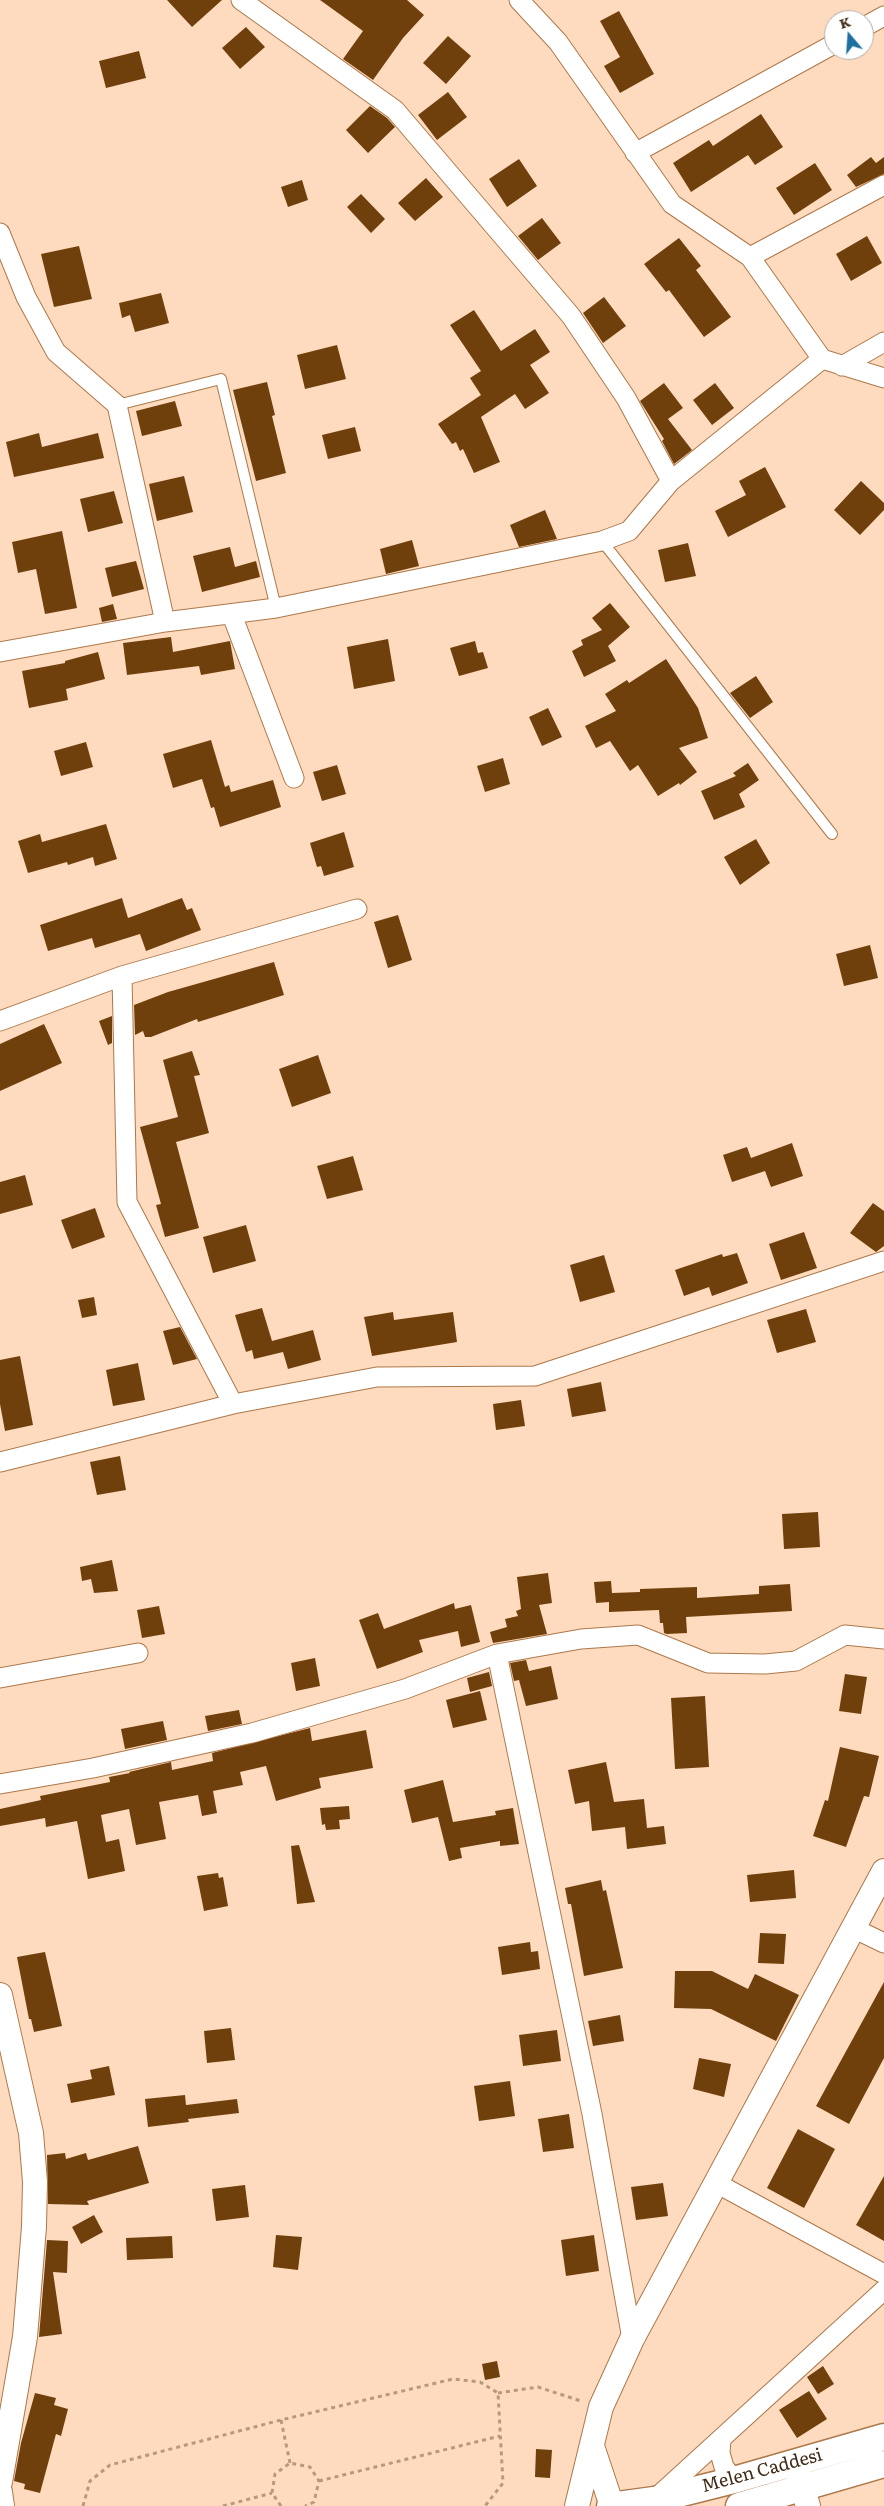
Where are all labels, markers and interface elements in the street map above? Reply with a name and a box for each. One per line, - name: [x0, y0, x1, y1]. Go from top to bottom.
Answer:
- north arrow: [824, 10, 874, 60]
- text: K: [836, 10, 853, 33]
- street label: Melen Caddesi: [699, 2445, 825, 2497]

